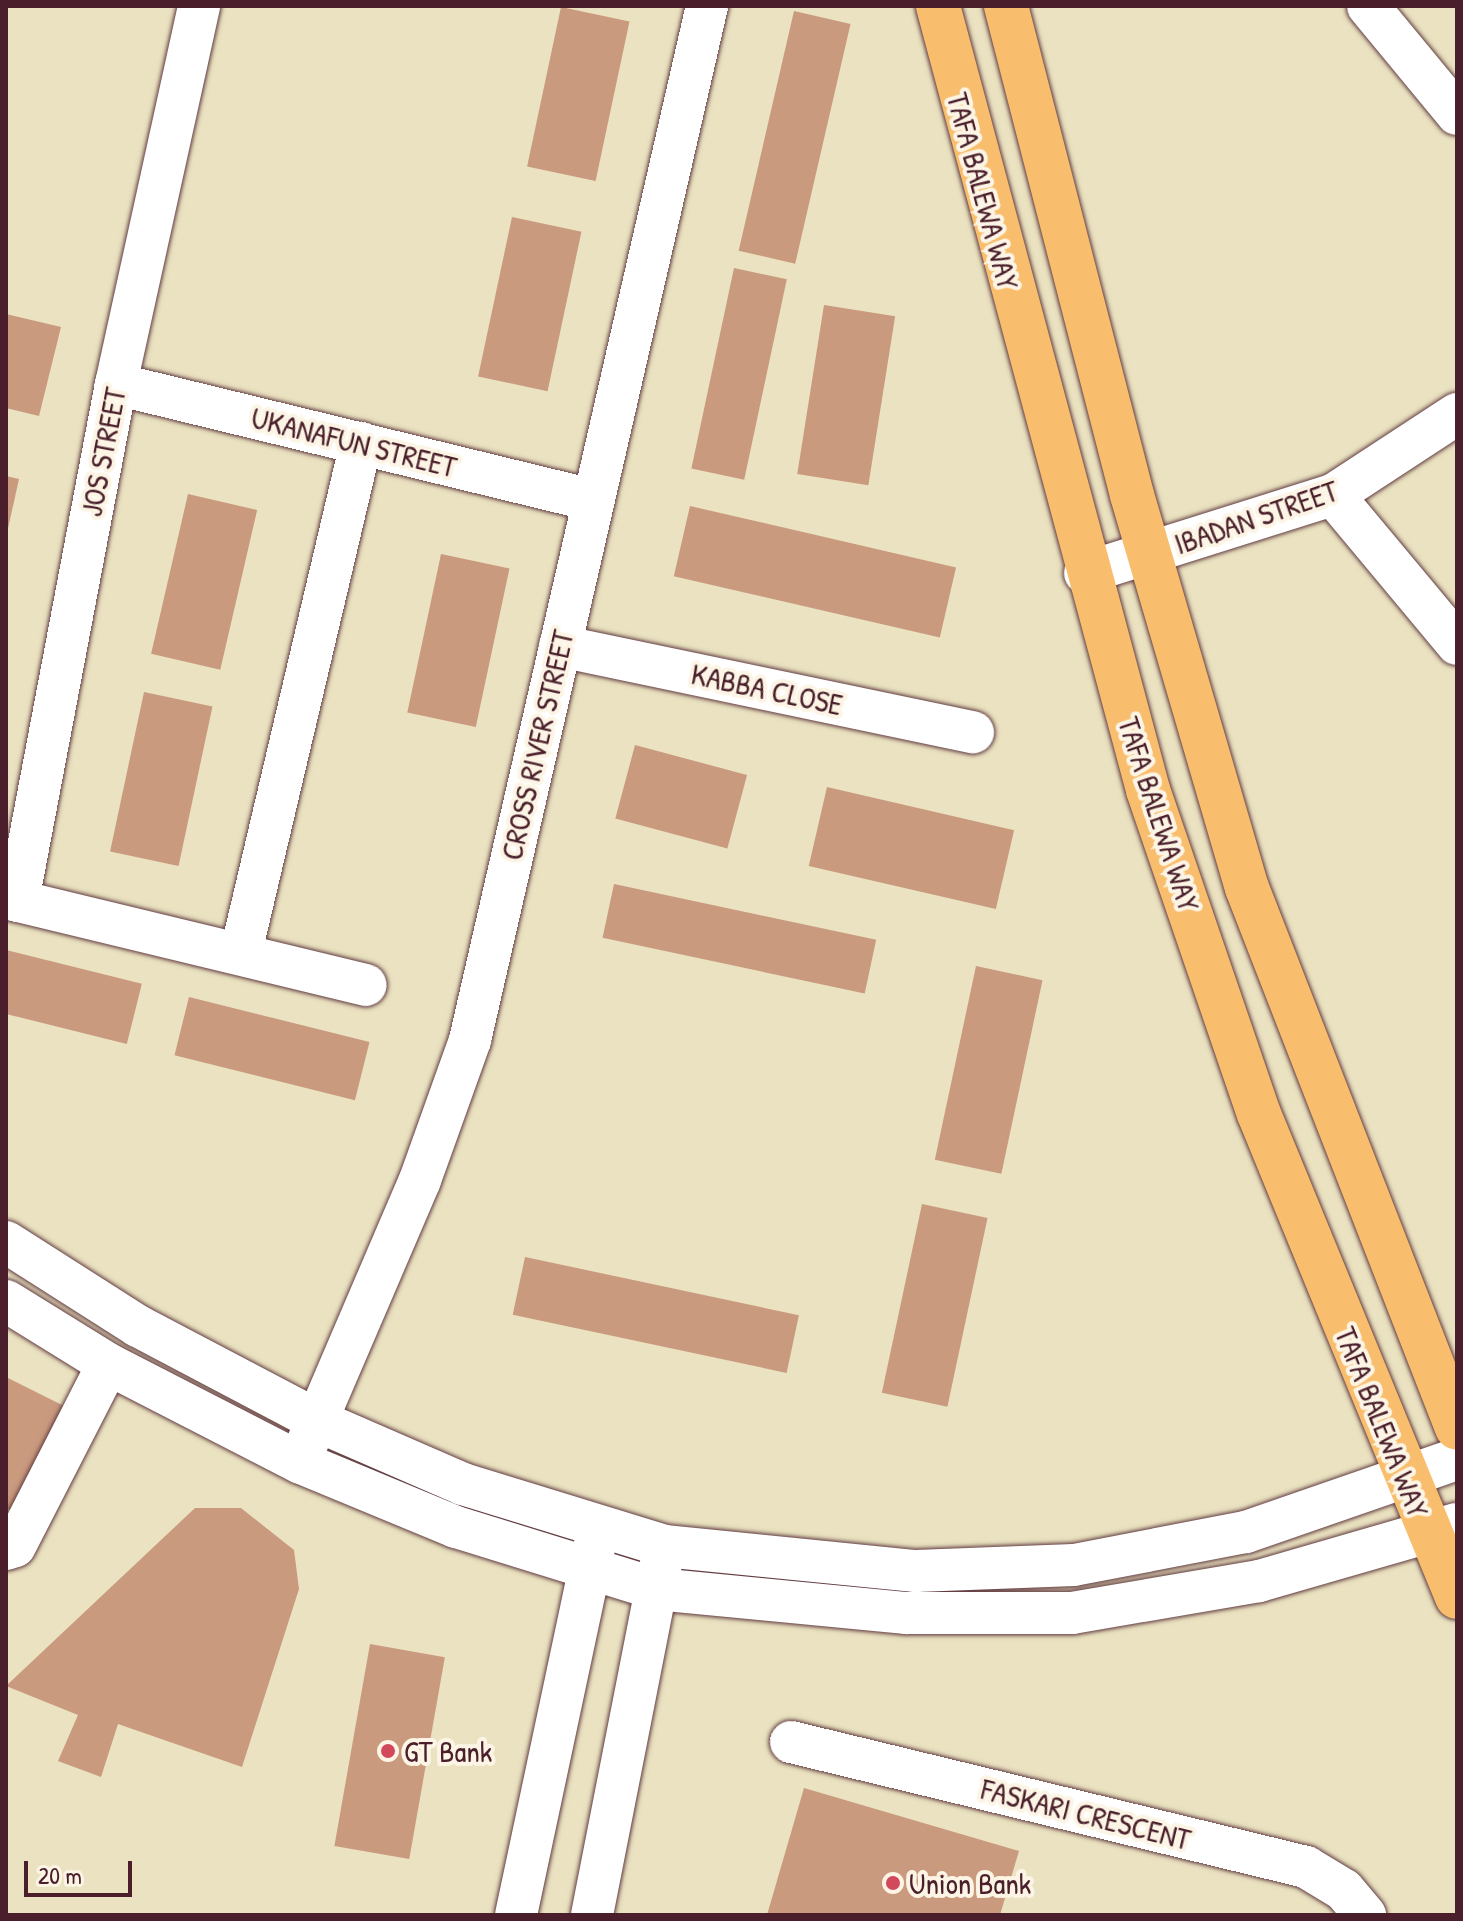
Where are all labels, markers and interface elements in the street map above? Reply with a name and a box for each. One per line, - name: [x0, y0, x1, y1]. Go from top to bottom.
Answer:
- street label: TAFA BALEWA WAY: [939, 89, 1027, 293]
- street label: JOS STREET: [73, 385, 133, 519]
- street label: UKANAFUN STREET: [248, 399, 460, 485]
- street label: IBADAN STREET: [1169, 472, 1343, 562]
- street label: CROSS RIVER STREET: [493, 627, 581, 863]
- street label: KABBA CLOSE: [688, 655, 846, 723]
- street label: TAFA BALEWA WAY: [1111, 712, 1207, 916]
- street label: TAFA BALEWA WAY: [1327, 1322, 1437, 1522]
- place label: GT Bank: [404, 1733, 492, 1769]
- marker: GT Bank: [379, 1742, 397, 1760]
- street label: FASKARI CRESCENT: [978, 1771, 1194, 1857]
- scale bar: [28, 1845, 136, 1895]
- text: 20 m: [38, 1859, 82, 1891]
- place label: Union Bank: [909, 1865, 1031, 1901]
- marker: Union Bank: [884, 1874, 902, 1892]

